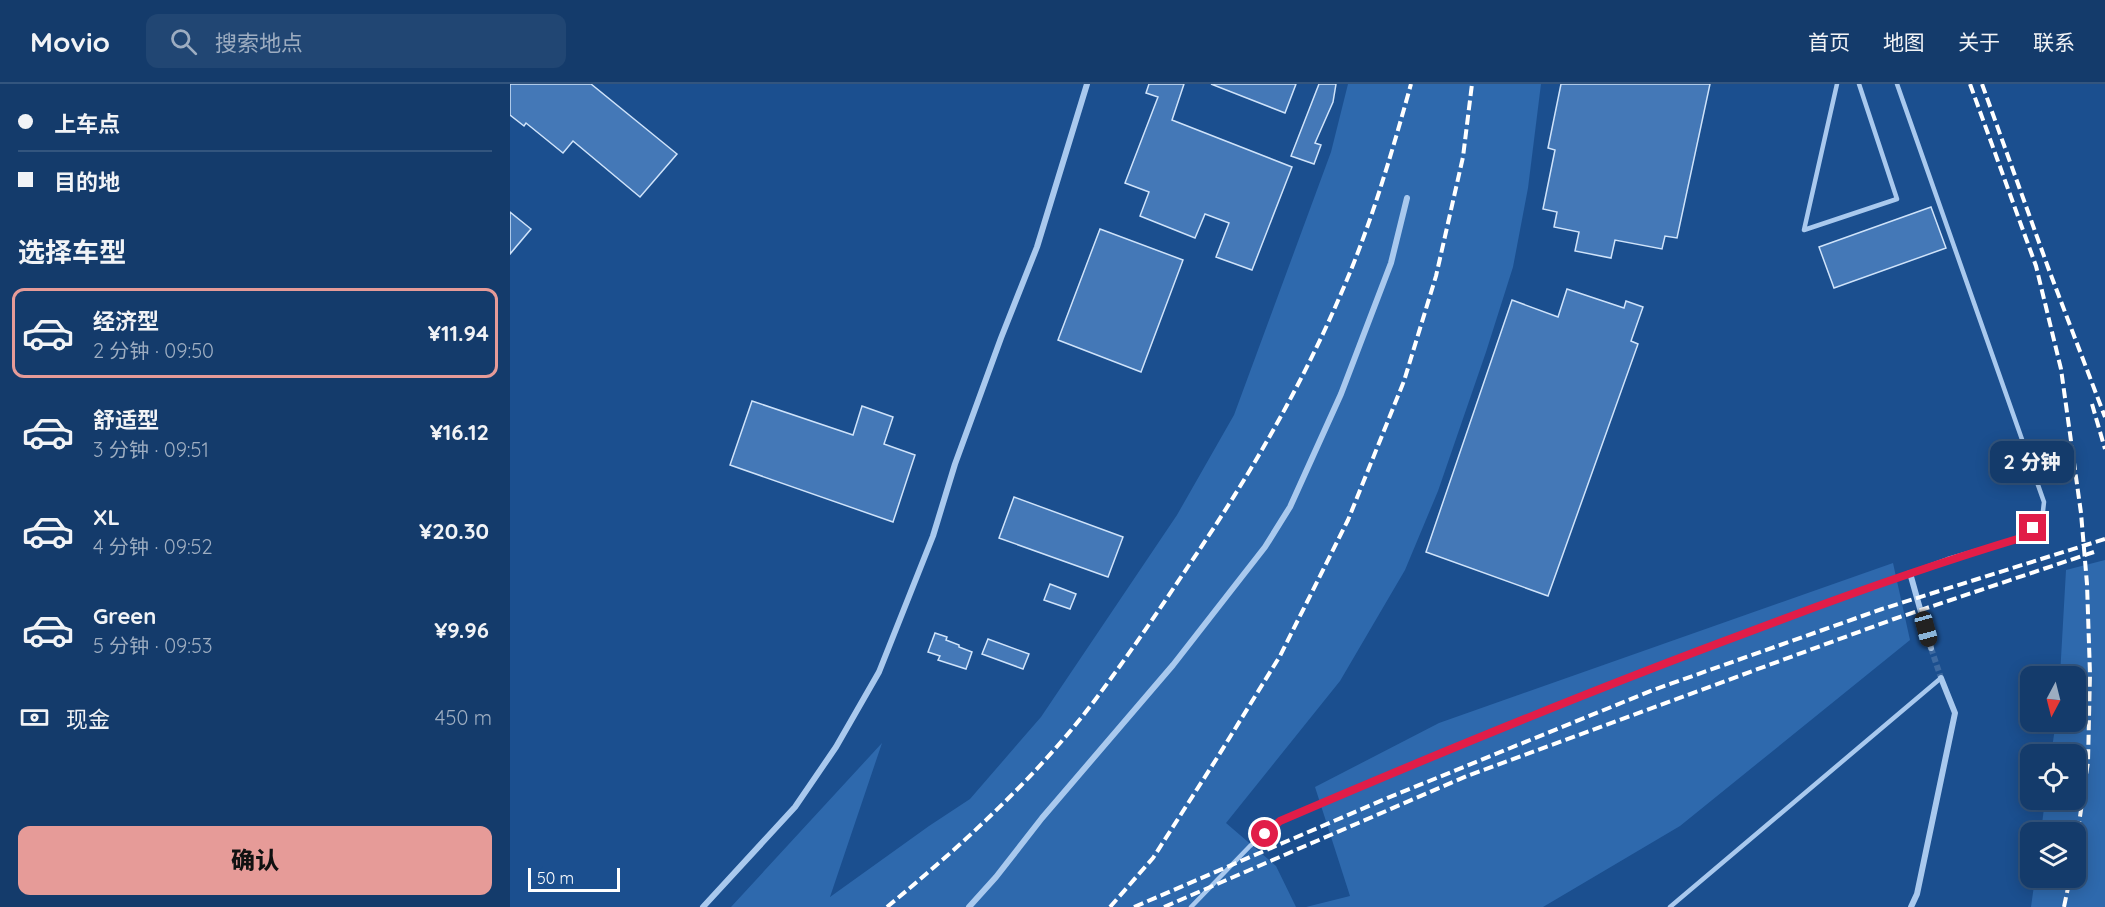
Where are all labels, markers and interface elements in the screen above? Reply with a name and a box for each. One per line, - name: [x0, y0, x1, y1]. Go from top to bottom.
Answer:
- search box: [146, 14, 566, 68]
- text: Movio: [30, 24, 110, 59]
- icon: search: [167, 25, 200, 58]
- text: 搜索地点: [215, 29, 303, 57]
- text: 首页: [1808, 29, 1850, 55]
- text: 地图: [1883, 29, 1925, 55]
- text: 关于: [1958, 29, 2000, 55]
- text: 联系: [2033, 29, 2075, 55]
- text: 上车点: [54, 110, 120, 138]
- text: 目的地: [54, 168, 120, 196]
- text: 选择车型: [18, 235, 126, 269]
- icon: car: [21, 306, 75, 360]
- text: 经济型: [93, 307, 159, 335]
- text: ¥11.94: [428, 319, 489, 347]
- text: 2 分钟 · 09:50: [93, 338, 214, 363]
- icon: car: [21, 405, 75, 459]
- text: 舒适型: [93, 406, 159, 434]
- text: ¥16.12: [430, 418, 489, 446]
- text: 3 分钟 · 09:51: [93, 437, 209, 462]
- callout: 2 分钟: [1991, 441, 2075, 483]
- text: 2 分钟: [2004, 449, 2060, 474]
- text: XL: [93, 503, 120, 531]
- icon: car: [21, 504, 75, 558]
- route end: [2019, 514, 2046, 541]
- text: ¥20.30: [419, 517, 489, 545]
- text: 4 分钟 · 09:52: [93, 534, 213, 559]
- text: Green: [93, 602, 156, 630]
- icon: car: [21, 603, 75, 657]
- car: [1913, 609, 1939, 649]
- text: ¥9.96: [434, 616, 489, 644]
- text: 5 分钟 · 09:53: [93, 633, 212, 658]
- north arrow: [2020, 666, 2086, 732]
- map controls: [2020, 666, 2086, 888]
- icon: cash: [18, 701, 51, 734]
- text: 现金: [66, 705, 110, 733]
- text: 450 m: [435, 705, 492, 730]
- button: locate: [2020, 744, 2086, 810]
- route start: [1251, 820, 1278, 847]
- button: layers: [2020, 822, 2086, 888]
- button: 确认: [18, 826, 492, 895]
- scale bar: [528, 865, 620, 892]
- text: 50 m: [537, 868, 574, 888]

